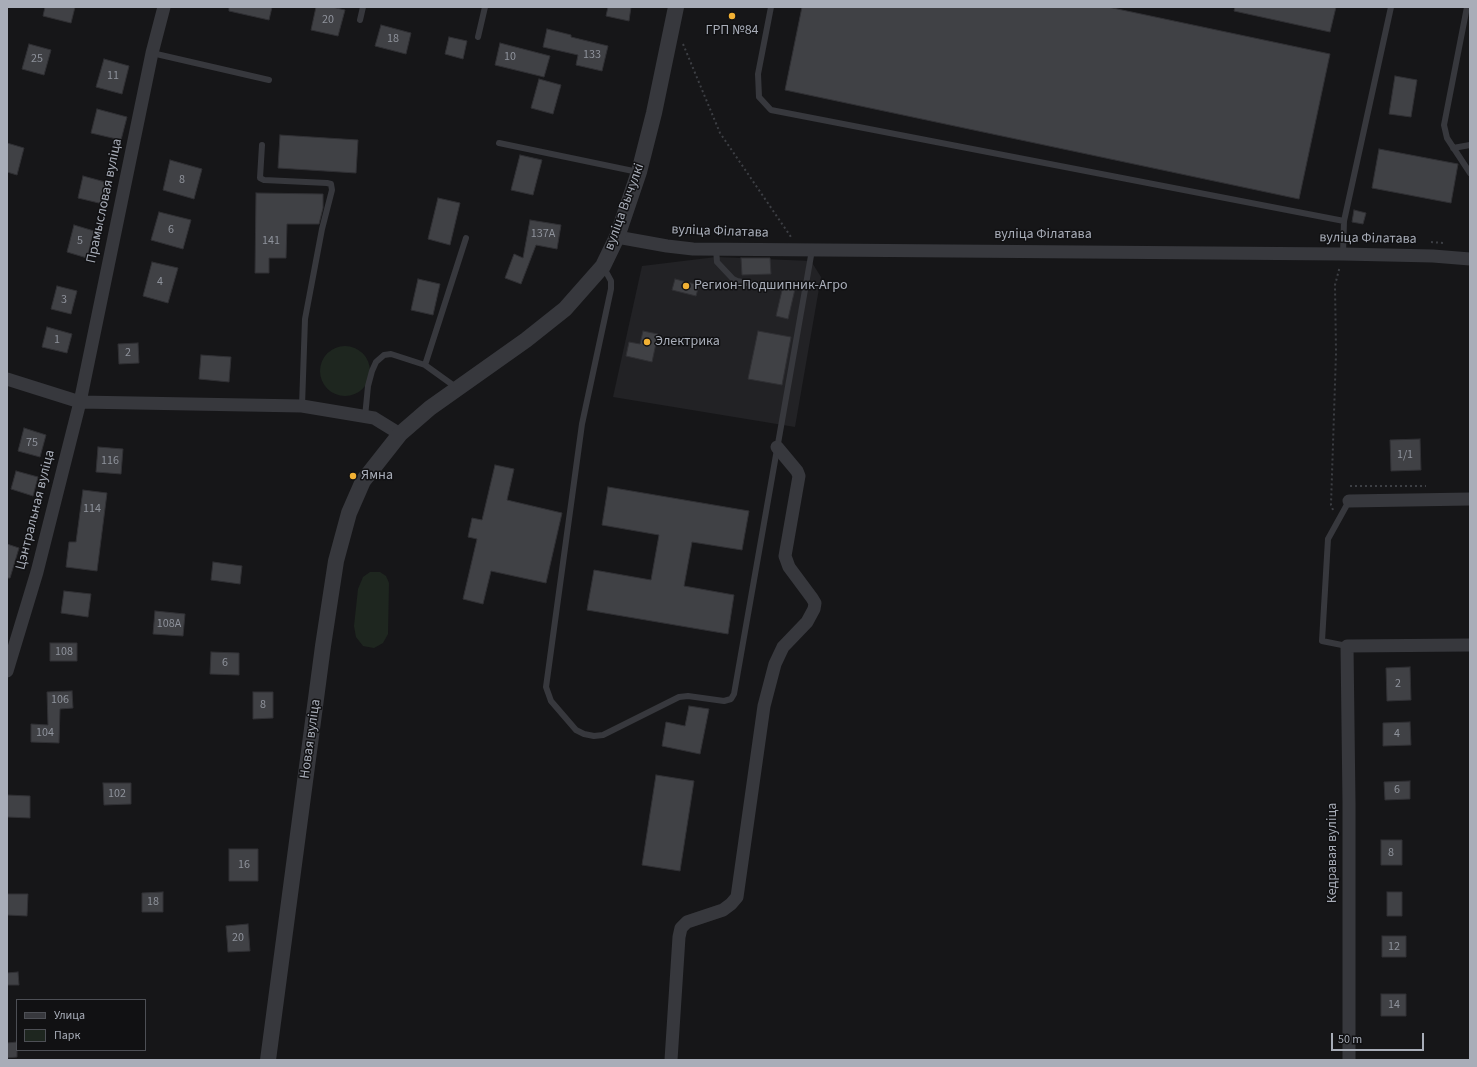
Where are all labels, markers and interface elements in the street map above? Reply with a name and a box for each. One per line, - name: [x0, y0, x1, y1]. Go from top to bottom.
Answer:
- marker: ГРП №84: [727, 11, 737, 21]
- house number: 20: [322, 13, 334, 27]
- place label: ГРП №84: [705, 23, 759, 39]
- house number: 18: [387, 32, 399, 46]
- house number: 133: [583, 48, 601, 62]
- house number: 10: [504, 50, 516, 64]
- house number: 25: [31, 52, 43, 66]
- house number: 11: [107, 69, 119, 83]
- street label: Прамысловая вуліца: [84, 137, 126, 265]
- street label: вуліца Вычулкі: [602, 161, 648, 253]
- house number: 8: [179, 173, 185, 187]
- street label: вуліца Філатава: [671, 222, 769, 242]
- house number: 6: [168, 223, 174, 237]
- house number: 137А: [531, 227, 555, 241]
- street label: вуліца Філатава: [994, 227, 1092, 243]
- street label: вуліца Філатава: [1319, 230, 1417, 248]
- house number: 5: [77, 234, 83, 248]
- house number: 141: [262, 234, 280, 248]
- house number: 4: [157, 275, 163, 289]
- place label: Регион-Подшипник-Агро: [694, 278, 848, 294]
- marker: Регион-Подшипник-Агро: [681, 281, 691, 291]
- house number: 3: [61, 293, 67, 307]
- house number: 1: [54, 333, 60, 347]
- place label: Электрика: [655, 334, 720, 350]
- marker: Электрика: [642, 337, 652, 347]
- house number: 2: [125, 346, 131, 360]
- house number: 75: [26, 436, 38, 450]
- street label: Цэнтральная вуліца: [13, 448, 59, 572]
- house number: 1/1: [1397, 448, 1413, 462]
- house number: 116: [101, 454, 119, 468]
- place label: Ямна: [361, 468, 393, 484]
- marker: Ямна: [348, 471, 358, 481]
- house number: 114: [83, 502, 101, 516]
- house number: 108А: [157, 617, 181, 631]
- house number: 108: [55, 645, 73, 659]
- house number: 6: [222, 656, 228, 670]
- house number: 2: [1395, 677, 1401, 691]
- house number: 106: [51, 693, 69, 707]
- house number: 8: [260, 698, 266, 712]
- street label: Новая вуліца: [297, 698, 325, 780]
- house number: 104: [36, 726, 54, 740]
- house number: 4: [1394, 727, 1400, 741]
- house number: 6: [1394, 783, 1400, 797]
- house number: 102: [108, 787, 126, 801]
- street label: Кедравая вуліца: [1325, 803, 1341, 903]
- house number: 8: [1388, 846, 1394, 860]
- house number: 16: [238, 858, 250, 872]
- house number: 18: [147, 895, 159, 909]
- house number: 20: [232, 931, 244, 945]
- house number: 12: [1388, 940, 1400, 954]
- house number: 14: [1388, 998, 1400, 1012]
- legend: [16, 999, 146, 1051]
- text: Улица: [54, 1007, 85, 1024]
- scale bar: [1333, 1025, 1426, 1051]
- text: Парк: [54, 1027, 80, 1044]
- text: 50 m: [1338, 1031, 1362, 1048]

